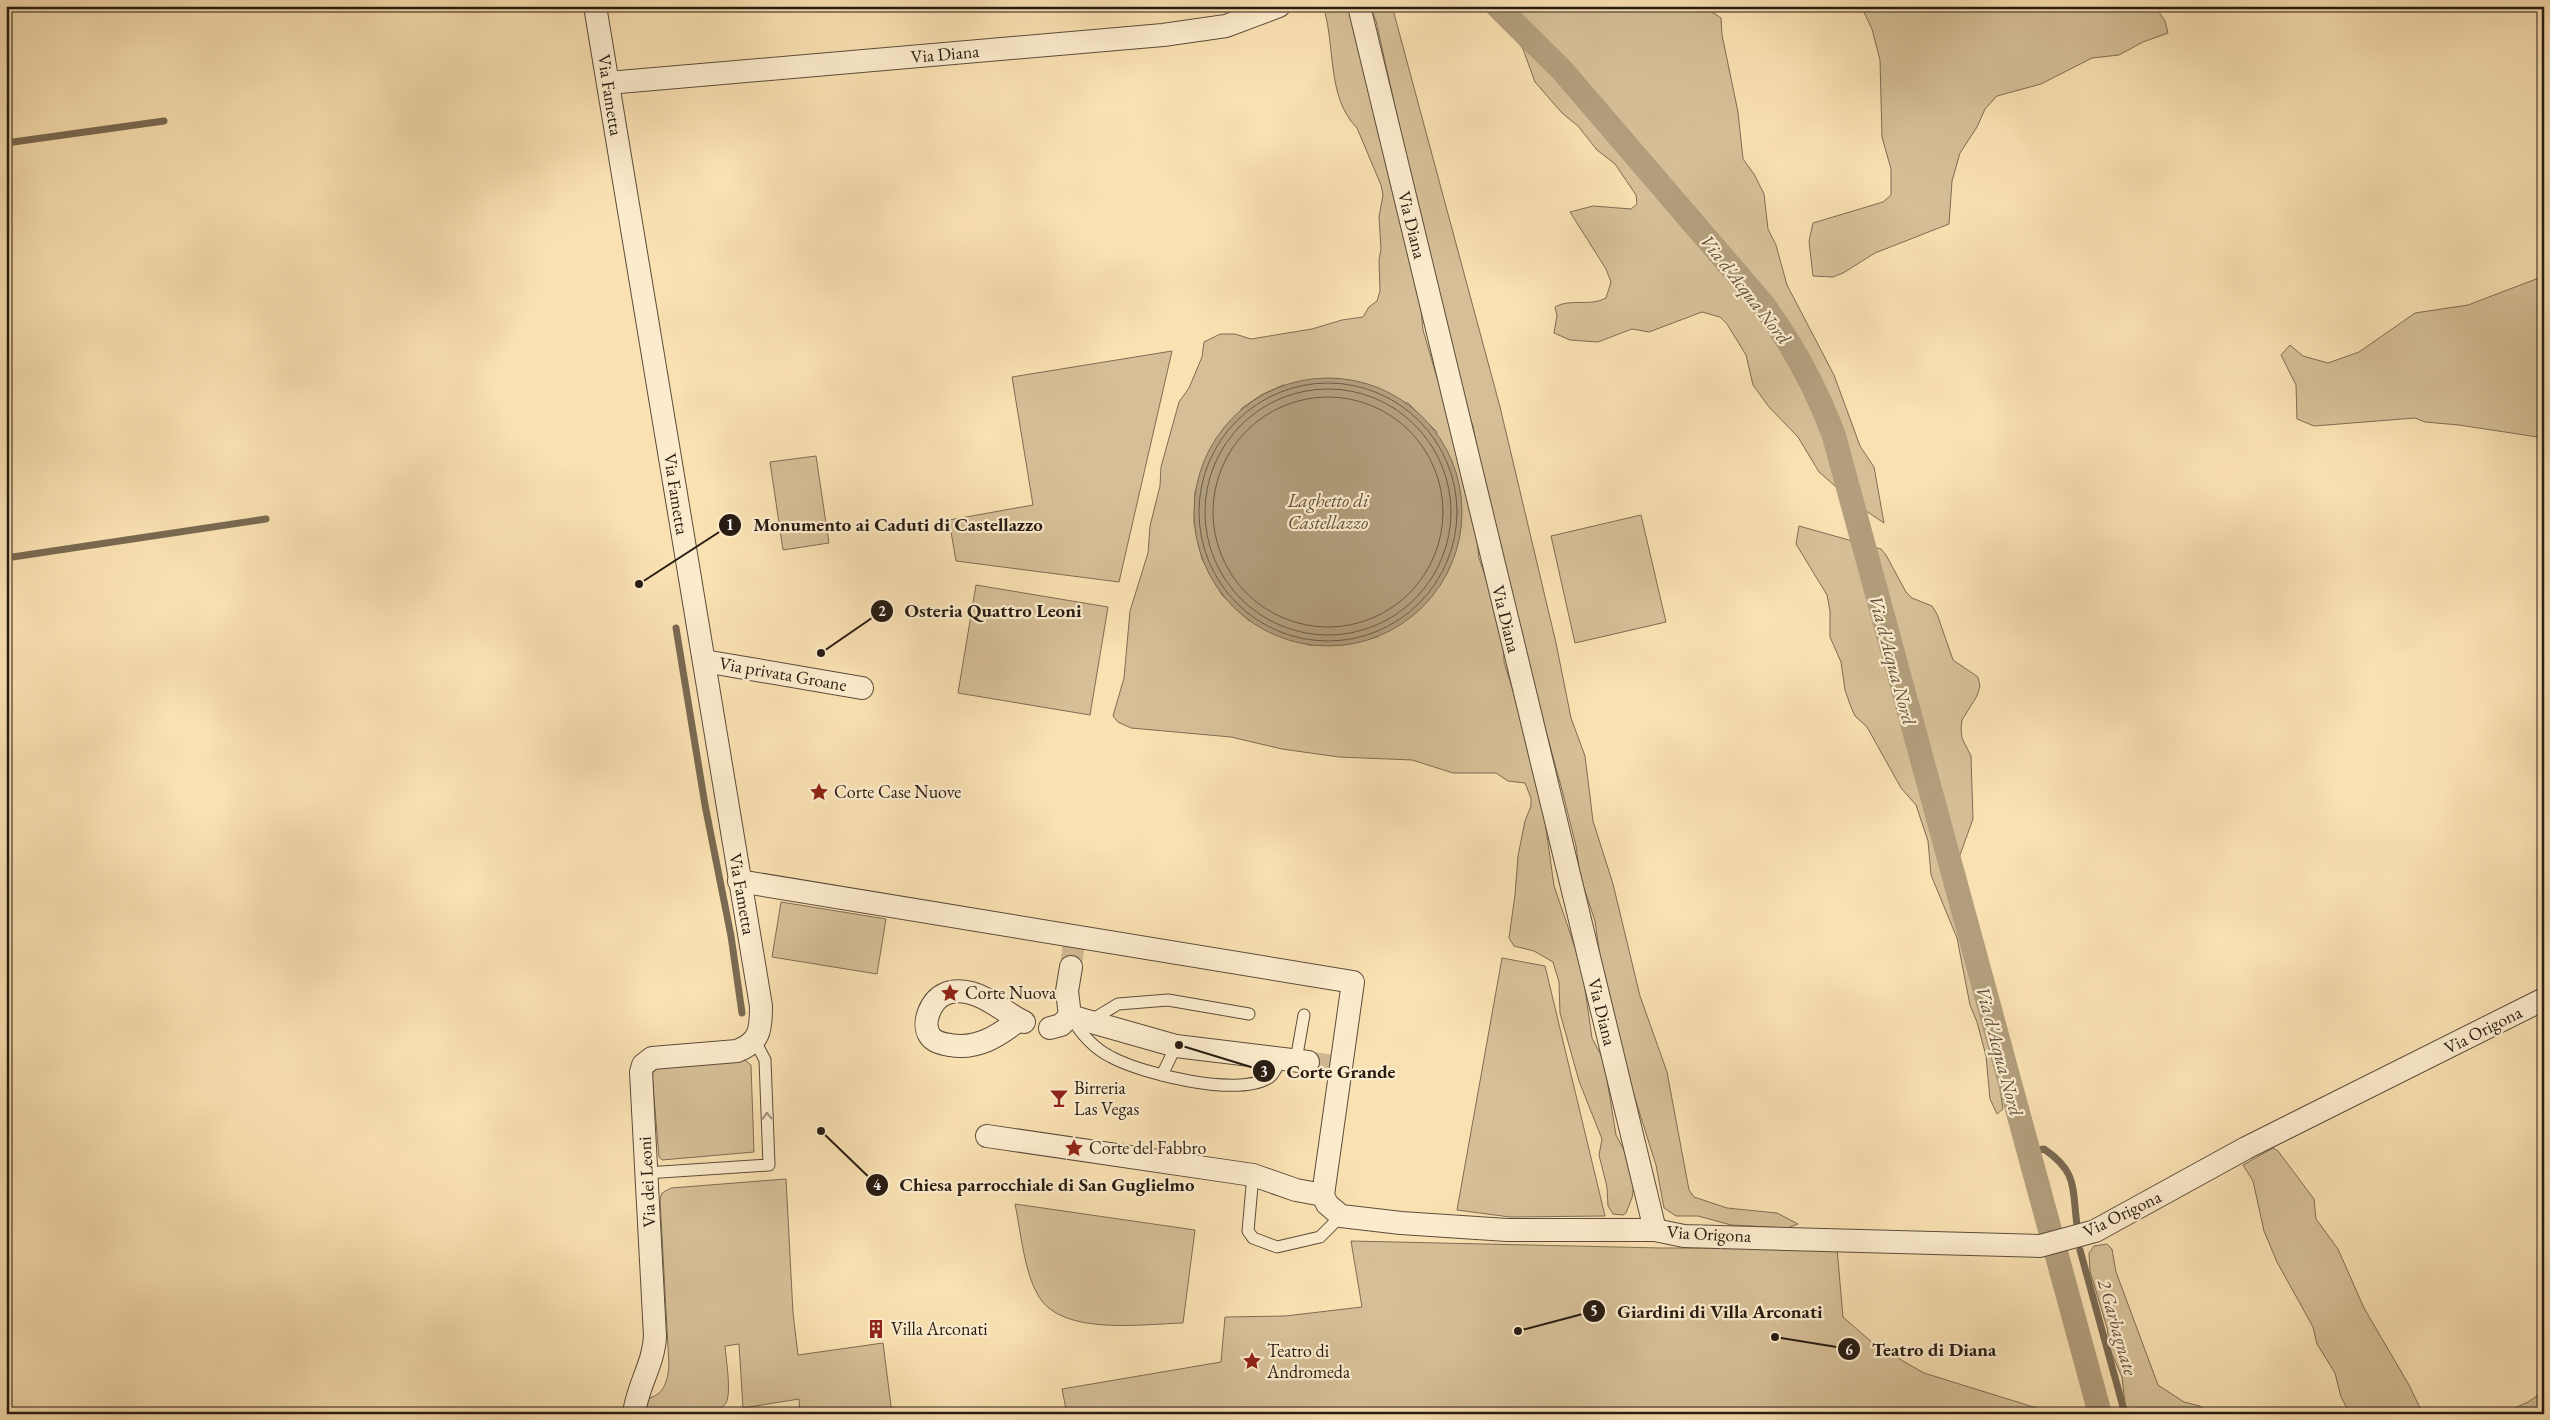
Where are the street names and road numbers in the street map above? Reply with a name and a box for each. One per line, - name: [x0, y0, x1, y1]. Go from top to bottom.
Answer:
- street label: Via Diana: [910, 39, 981, 68]
- street label: Via Fametta: [593, 52, 628, 138]
- street label: Via Diana: [1393, 189, 1432, 262]
- street label: Via Fametta: [659, 451, 694, 537]
- street label: Via Diana: [1487, 583, 1526, 656]
- street label: Via privata Groane: [717, 651, 849, 696]
- street label: Via Fametta: [724, 851, 761, 937]
- street label: Via Diana: [1583, 976, 1622, 1049]
- street label: Via Origona: [2440, 1000, 2526, 1059]
- street label: Via dei Leoni: [633, 1135, 660, 1228]
- street label: Via Origona: [2079, 1184, 2166, 1242]
- street label: Via Origona: [1666, 1220, 1753, 1247]

